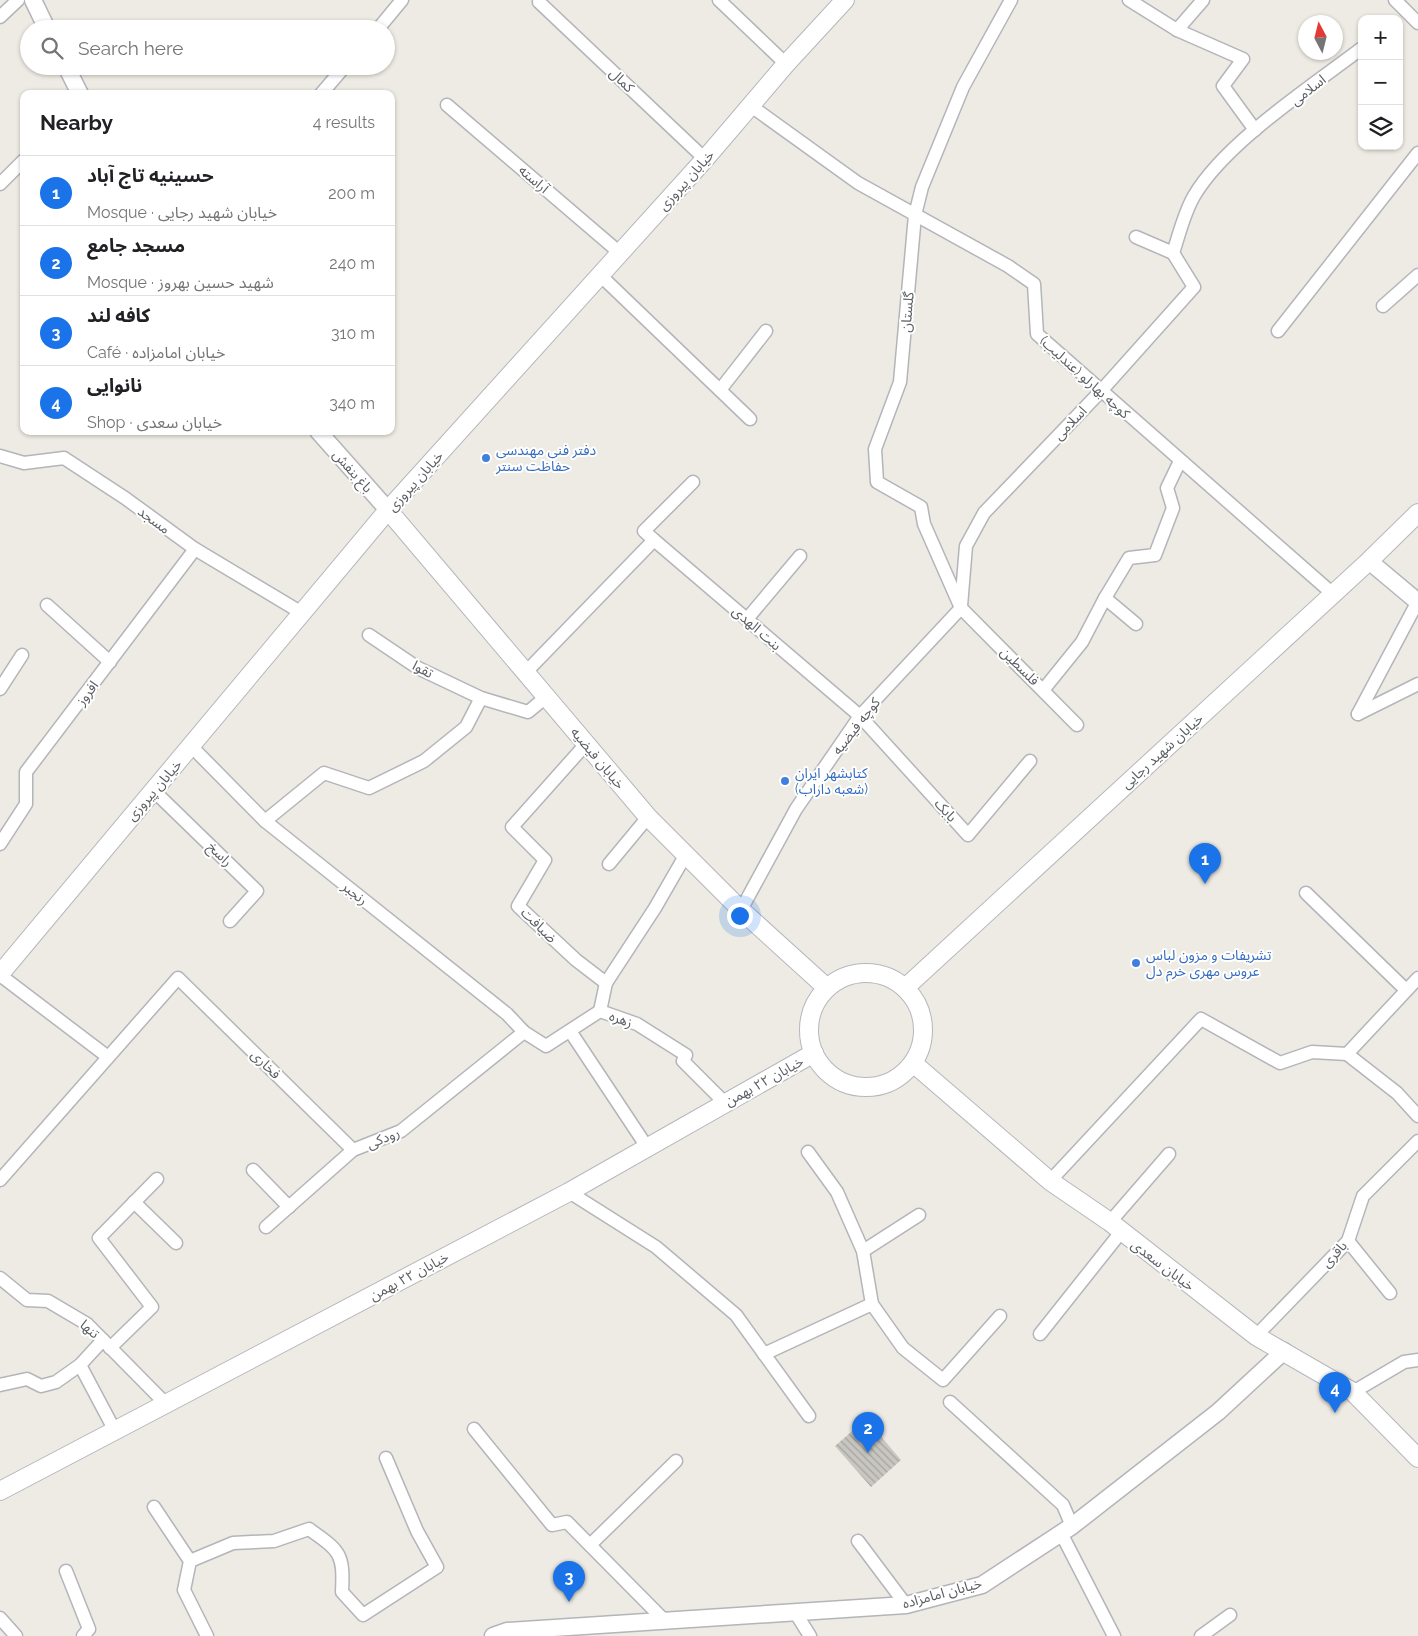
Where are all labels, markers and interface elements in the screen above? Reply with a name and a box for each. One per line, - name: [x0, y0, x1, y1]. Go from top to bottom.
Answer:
- north arrow: [1298, 15, 1343, 60]
- map controls: [1358, 15, 1403, 150]
- button: +: [1358, 15, 1403, 60]
- search box: [20, 20, 395, 75]
- icon: search: [38, 34, 66, 62]
- text: Search here: [78, 37, 184, 59]
- button: −: [1358, 60, 1403, 105]
- street label: کمال: [606, 65, 638, 96]
- street label: اسلامی: [1287, 71, 1329, 110]
- button: layers: [1358, 105, 1403, 150]
- text: Nearby: [40, 110, 113, 135]
- text: 4 results: [313, 113, 375, 132]
- street label: خیابان پیروزی: [655, 147, 719, 215]
- street label: آراسته: [515, 162, 553, 198]
- text: حسینیه تاج آباد: [87, 164, 214, 186]
- text: 1: [52, 184, 60, 203]
- text: 200 m: [328, 184, 375, 203]
- text: Mosque · خیابان شهید رجایی: [87, 203, 277, 222]
- text: مسجد جامع: [87, 234, 185, 256]
- text: 2: [51, 254, 61, 273]
- text: 240 m: [329, 254, 375, 273]
- text: Mosque · شهید حسین بهروز: [87, 273, 274, 292]
- street label: گلستان: [897, 291, 918, 333]
- text: كافه لند: [87, 304, 150, 326]
- text: 3: [52, 324, 60, 343]
- text: 310 m: [331, 324, 375, 343]
- street label: کوچه بهارلو (عندلیب): [1035, 332, 1133, 423]
- text: Café · خیابان امامزاده: [87, 343, 225, 362]
- text: نانوایی: [87, 374, 142, 396]
- text: 4: [51, 394, 61, 413]
- text: 340 m: [329, 394, 375, 413]
- street label: اسلامی: [1050, 403, 1090, 444]
- text: Shop · خیابان سعدی: [87, 413, 222, 432]
- place label: دفتر فنی مهندسی حفاظت سنتر: [495, 442, 597, 475]
- street label: باغ بنفش: [328, 446, 376, 498]
- street label: خیابان پیروزی: [384, 448, 448, 516]
- marker: دفتر فنی مهندسی حفاظت سنتر: [480, 452, 492, 464]
- street label: مسجد: [135, 503, 173, 537]
- street label: بنت الهدی: [729, 602, 785, 654]
- street label: فلسطین: [997, 643, 1043, 689]
- street label: تقوا: [409, 657, 436, 682]
- street label: افروز: [72, 678, 102, 710]
- street label: کوچه فیضیه: [829, 694, 885, 759]
- street label: خیابان شهید رجایی: [1118, 710, 1207, 793]
- street label: خیابان فیضیه: [567, 724, 628, 793]
- street label: خیابان پیروزی: [123, 756, 186, 825]
- place label: کتابشهر ایران (شعبه داراب): [795, 765, 868, 798]
- marker: کتابشهر ایران (شعبه داراب): [779, 775, 791, 787]
- street label: بابک: [932, 795, 961, 825]
- street label: راسخ: [202, 838, 236, 872]
- pin: 1: [1189, 843, 1221, 884]
- street label: رنجبر: [338, 877, 371, 909]
- your location: [727, 903, 753, 929]
- street label: ضیافت: [518, 904, 560, 946]
- place label: تشریفات و مزون لباس عروس مهری خرم دل: [1146, 947, 1271, 982]
- marker: تشریفات و مزون لباس عروس مهری خرم دل: [1130, 957, 1142, 969]
- street label: زهره: [607, 1008, 635, 1031]
- street label: فخاری: [247, 1046, 284, 1083]
- street label: خیابان ۲۲ بهمن: [722, 1053, 807, 1110]
- street label: رودکی: [364, 1124, 402, 1153]
- street label: خیابان سعدی: [1128, 1236, 1198, 1295]
- street label: باقری: [1318, 1237, 1351, 1271]
- street label: خیابان ۲۲ بهمن: [367, 1248, 452, 1304]
- street label: تنها: [76, 1316, 103, 1342]
- pin: 4: [1319, 1372, 1351, 1413]
- pin: 2: [852, 1412, 884, 1453]
- pin: 3: [553, 1561, 585, 1602]
- street label: خیابان امامزاده: [901, 1575, 984, 1612]

